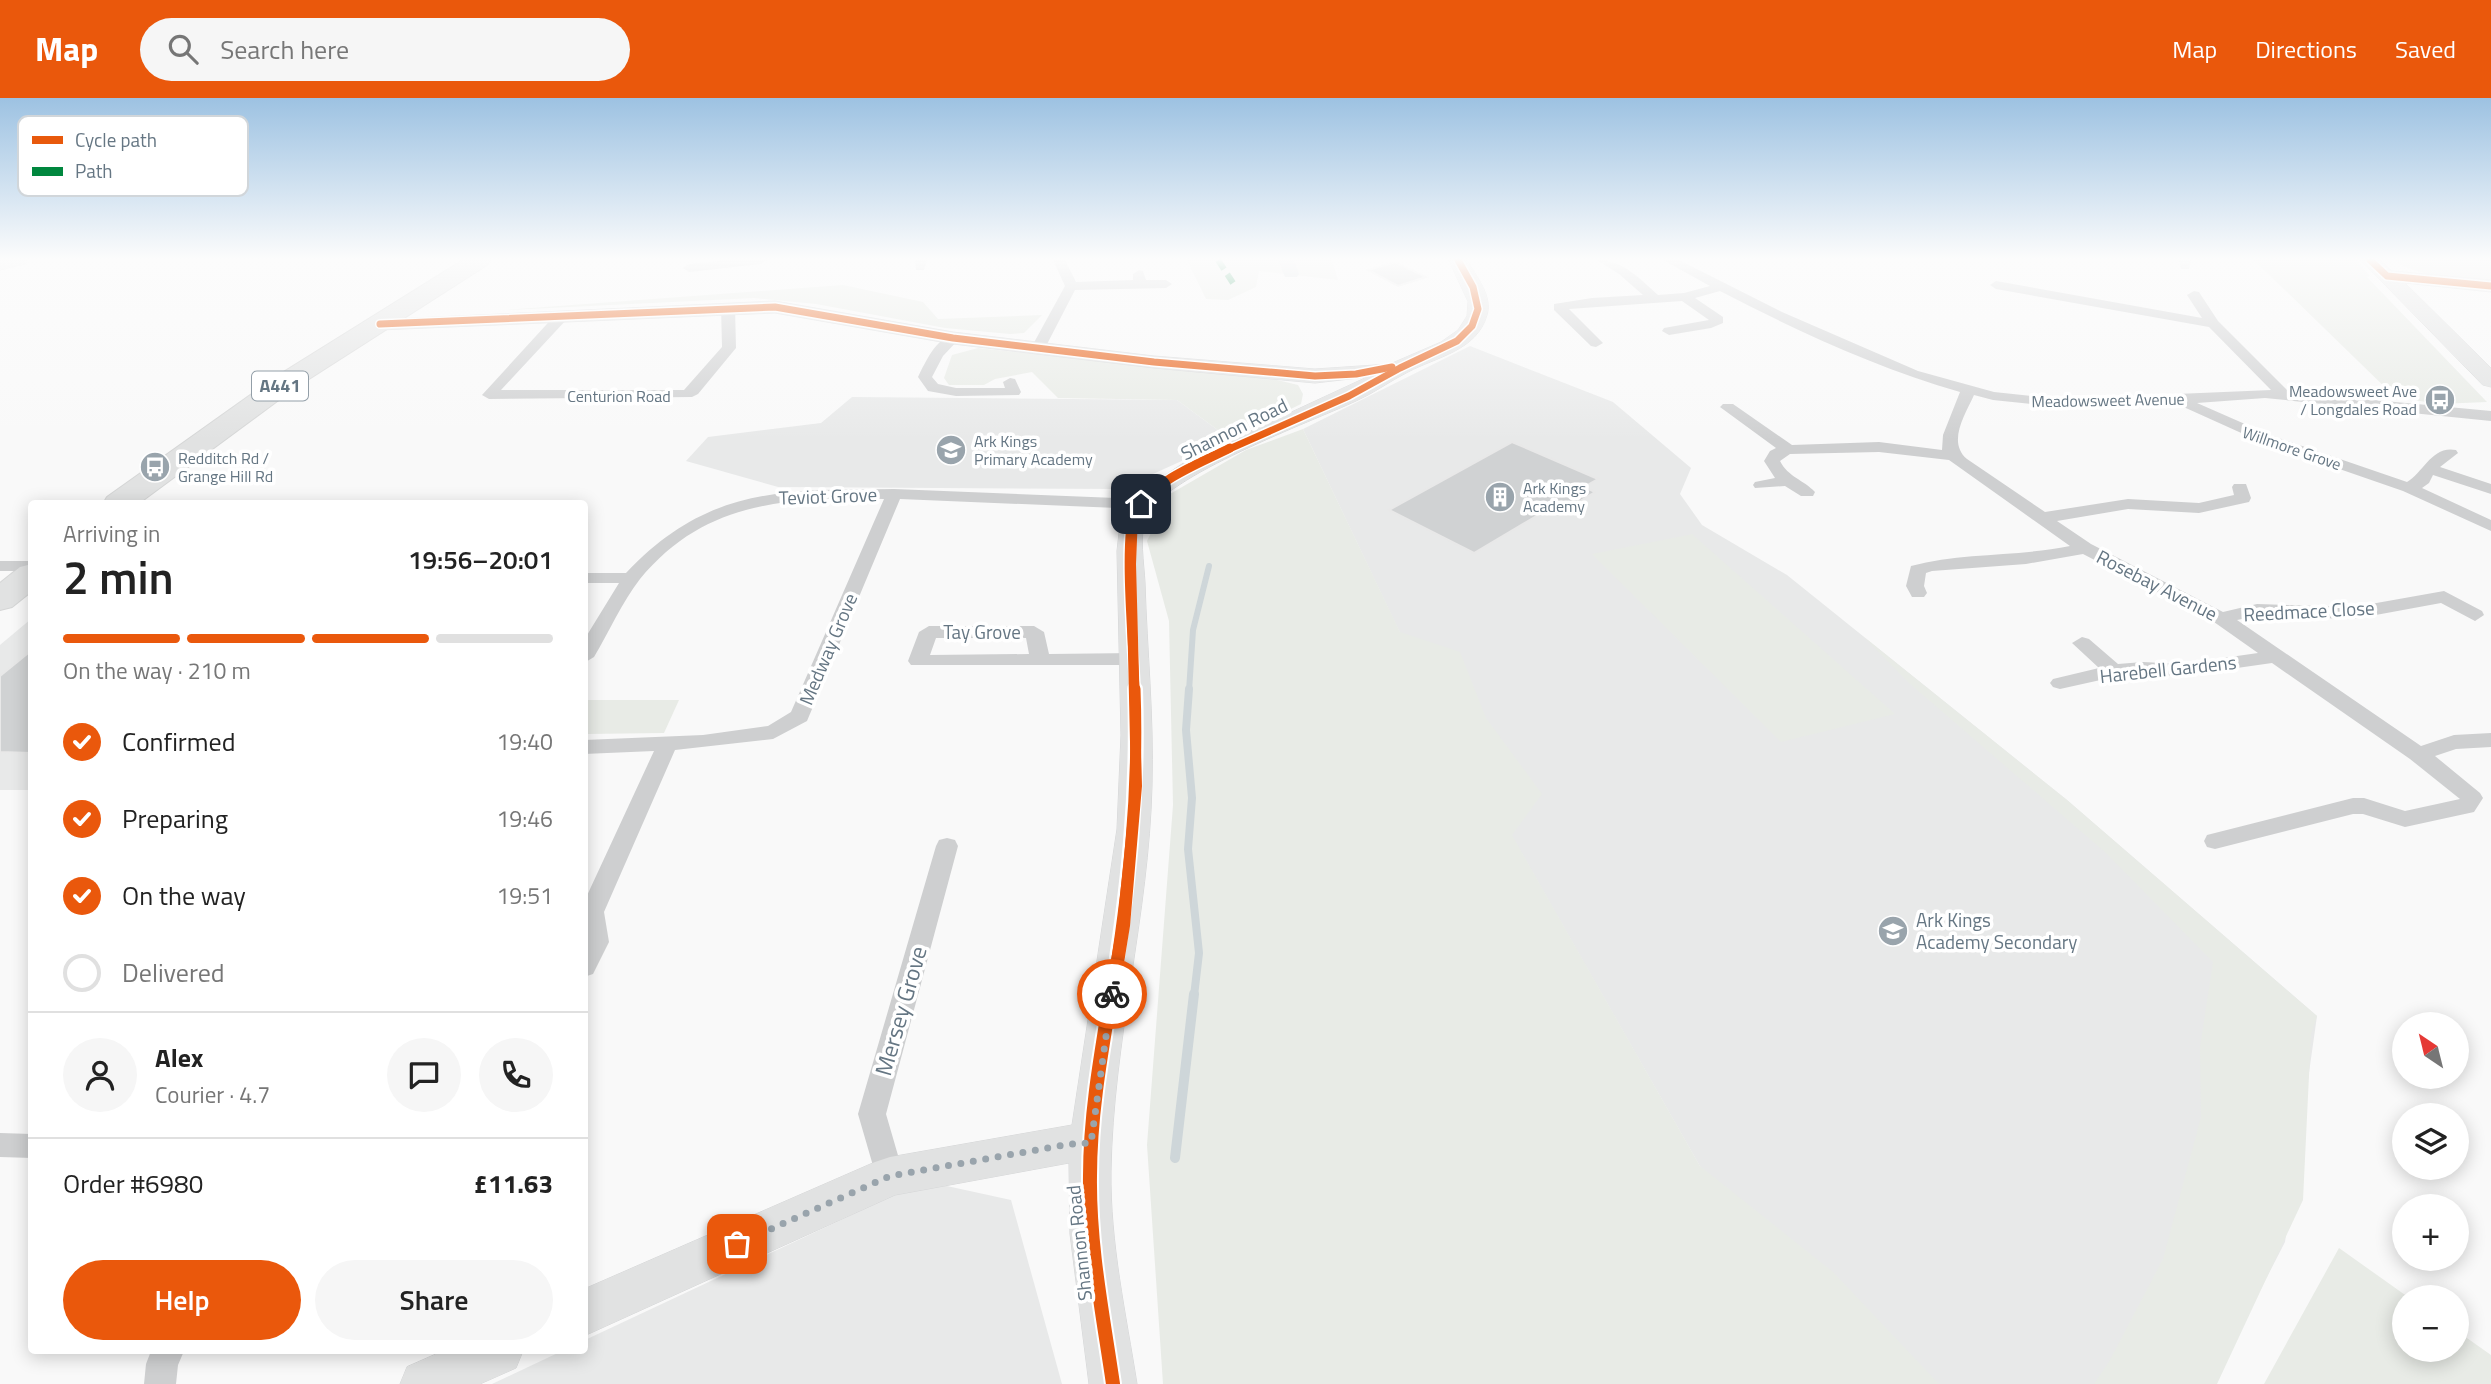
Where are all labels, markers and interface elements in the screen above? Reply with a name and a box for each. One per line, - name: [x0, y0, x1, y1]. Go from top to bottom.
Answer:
- search box: [140, 18, 630, 81]
- text: Map: [35, 24, 98, 74]
- icon: search: [164, 30, 202, 68]
- text: Search here: [220, 30, 349, 69]
- text: Map: [2172, 31, 2217, 67]
- text: Directions: [2255, 31, 2357, 67]
- text: Saved: [2395, 31, 2456, 67]
- legend: [18, 116, 248, 196]
- text: Cycle path: [75, 125, 157, 154]
- text: Path: [75, 156, 113, 185]
- road number: A441: [252, 372, 308, 400]
- place label: Meadowsweet Ave / Longdales Road: [2289, 379, 2417, 421]
- bus stop icon: Meadowsweet Ave / Longdales Road: [2423, 383, 2457, 417]
- street label: Centurion Road: [567, 384, 671, 408]
- street label: Meadowsweet Avenue: [2031, 387, 2185, 413]
- street label: Shannon Road: [1175, 390, 1292, 467]
- street label: Willmore Grove: [2239, 420, 2345, 476]
- place label: Ark Kings Primary Academy: [974, 429, 1093, 471]
- school or university icon: Ark Kings Primary Academy: [934, 433, 968, 467]
- place label: Redditch Rd / Grange Hill Rd: [178, 446, 273, 488]
- bus stop icon: Redditch Rd / Grange Hill Rd: [138, 450, 172, 484]
- pin: [1111, 474, 1171, 534]
- place label: Ark Kings Academy: [1523, 476, 1586, 518]
- street label: Teviot Grove: [778, 479, 878, 512]
- building icon: Ark Kings Academy: [1483, 480, 1517, 514]
- icon: home: [1122, 485, 1160, 523]
- text: Arriving in: [63, 516, 160, 551]
- text: 19:56–20:01: [408, 540, 553, 579]
- text: 2 min: [63, 542, 174, 612]
- street label: Rosebay Avenue: [2092, 542, 2223, 627]
- street label: Medway Grove: [791, 588, 864, 709]
- street label: Reedmace Close: [2243, 593, 2375, 628]
- street label: Tay Grove: [943, 617, 1021, 646]
- street label: Harebell Gardens: [2098, 647, 2238, 690]
- text: On the way · 210 m: [63, 653, 251, 688]
- text: Confirmed: [122, 722, 236, 761]
- icon: check: [63, 723, 101, 761]
- text: 19:40: [496, 724, 553, 759]
- text: Preparing: [122, 799, 228, 838]
- icon: check: [63, 800, 101, 838]
- text: 19:46: [496, 801, 553, 836]
- text: On the way: [122, 876, 246, 915]
- icon: check: [63, 877, 101, 915]
- text: 19:51: [496, 878, 553, 913]
- place label: Ark Kings Academy Secondary: [1916, 905, 2077, 956]
- school or university icon: Ark Kings Academy Secondary: [1876, 914, 1910, 948]
- street label: Mersey Grove: [865, 942, 936, 1080]
- text: Delivered: [122, 953, 225, 992]
- courier: [1077, 959, 1147, 1029]
- icon: bike: [1093, 975, 1131, 1013]
- north arrow: [2392, 1012, 2469, 1088]
- map controls: [2392, 1012, 2469, 1362]
- button: person: [63, 1038, 137, 1112]
- text: Alex: [155, 1038, 203, 1077]
- button: chat: [387, 1038, 461, 1112]
- button: phone: [479, 1038, 553, 1112]
- text: Courier · 4.7: [155, 1077, 270, 1112]
- button: layers: [2392, 1103, 2469, 1180]
- text: Order #6980: [63, 1164, 203, 1203]
- text: £11.63: [474, 1164, 553, 1203]
- street label: Shannon Road: [1058, 1184, 1099, 1302]
- button: +: [2392, 1194, 2469, 1271]
- pin: [707, 1214, 767, 1274]
- icon: bag: [718, 1225, 756, 1263]
- button: Help: [63, 1260, 301, 1340]
- button: Share: [315, 1260, 553, 1340]
- button: −: [2392, 1285, 2469, 1362]

